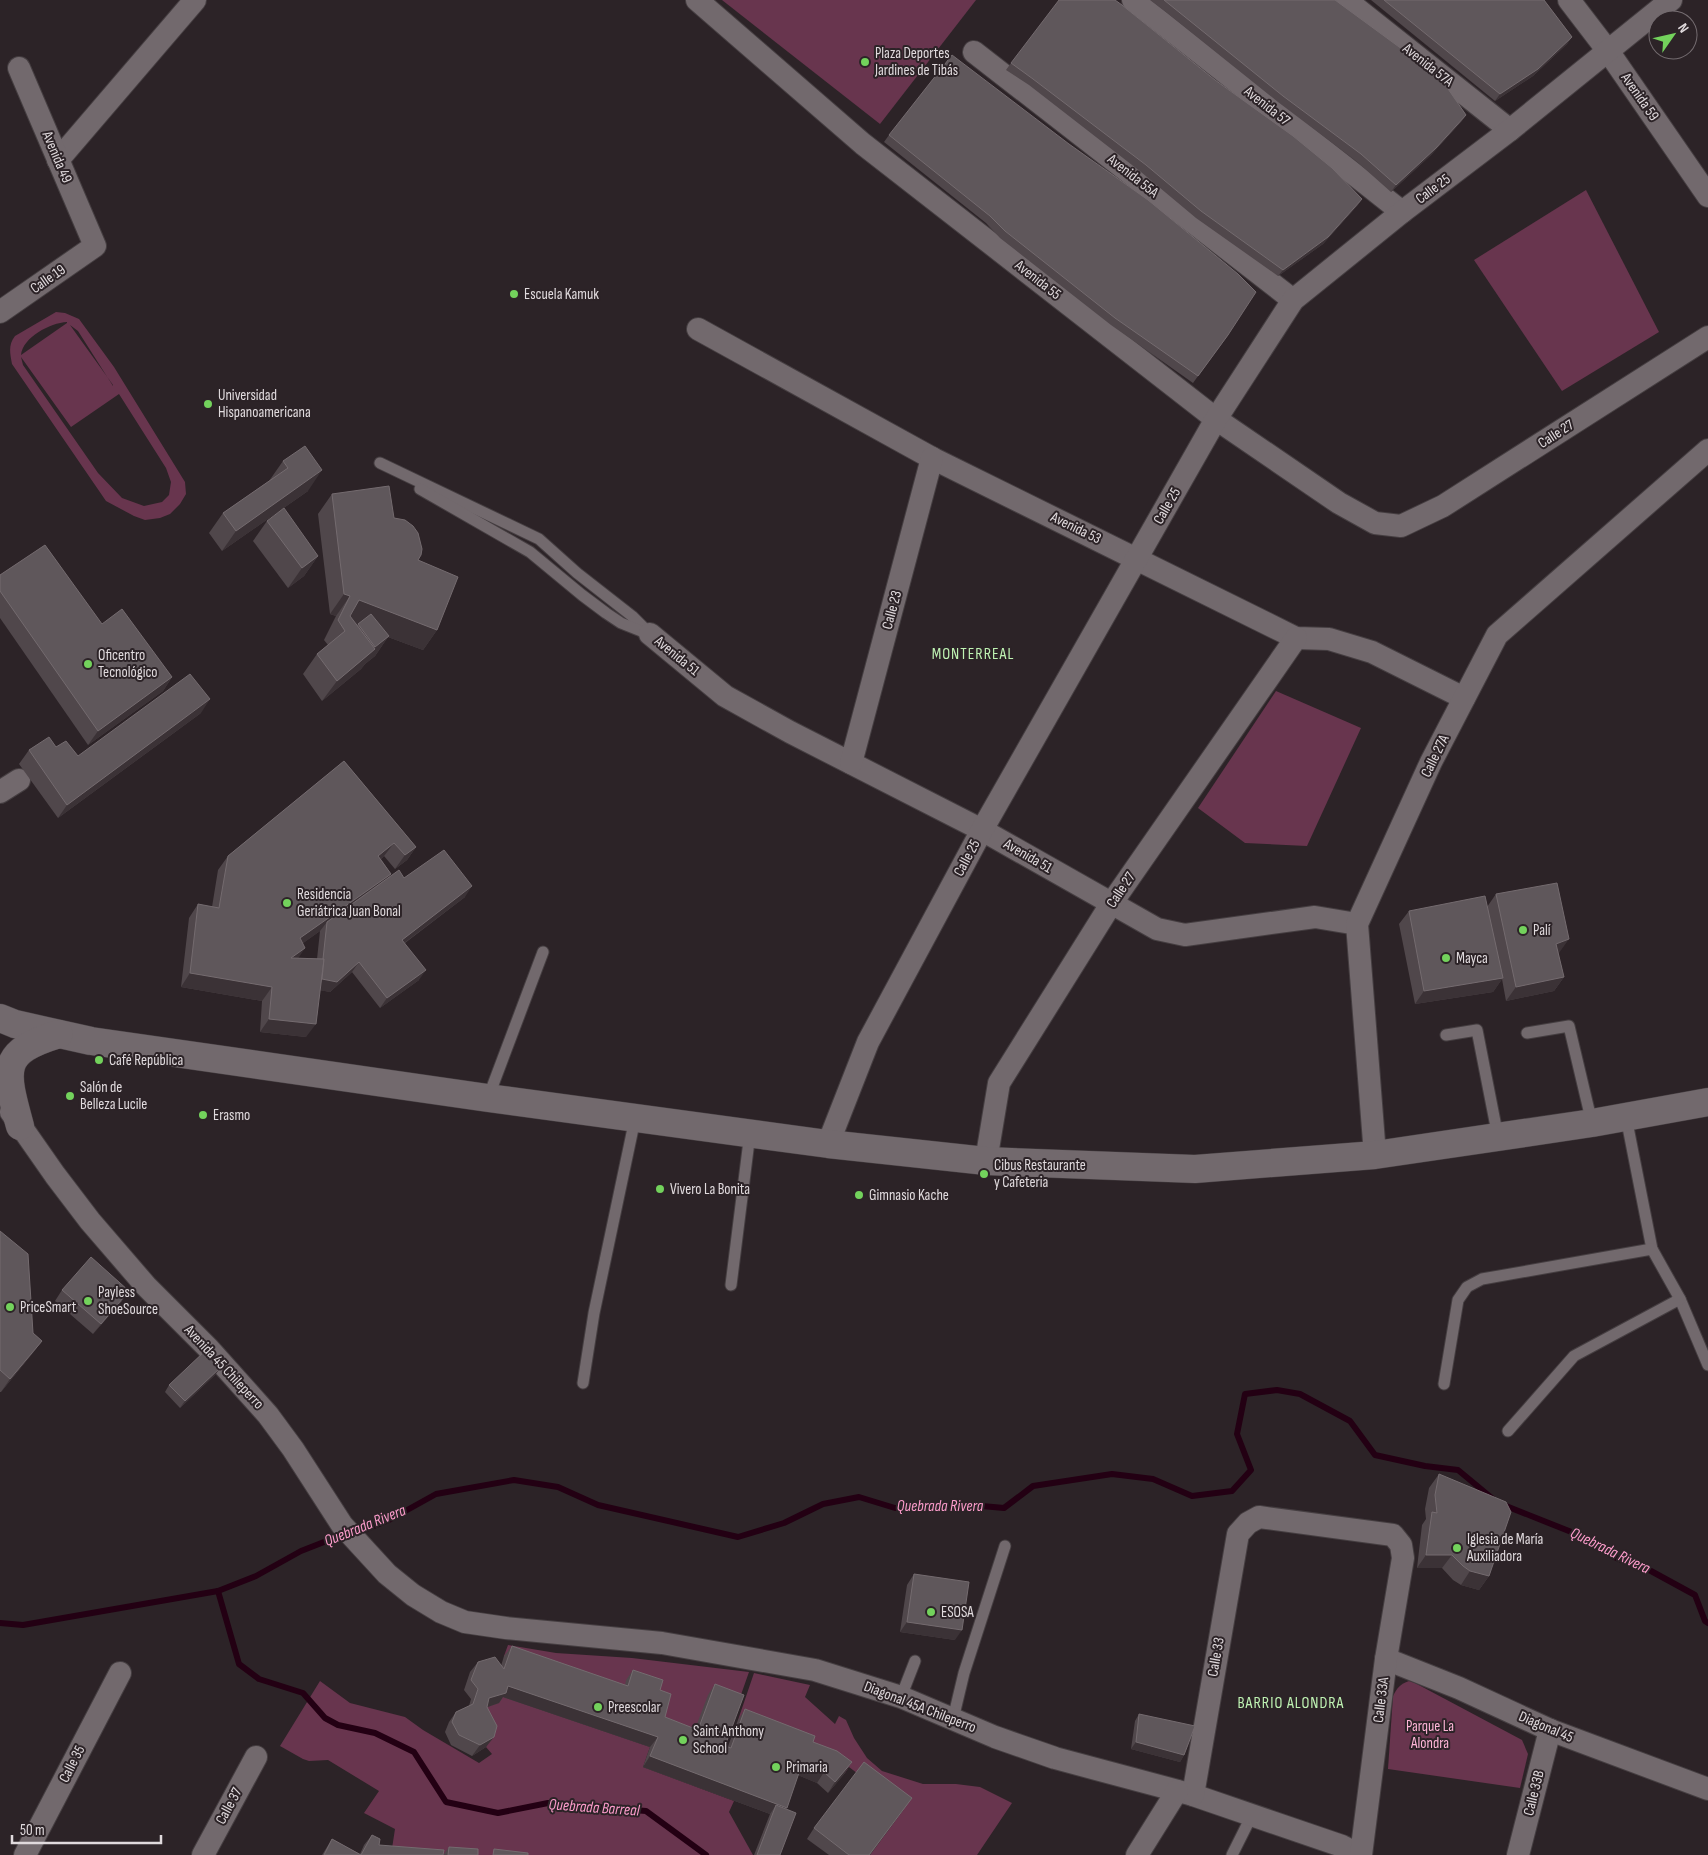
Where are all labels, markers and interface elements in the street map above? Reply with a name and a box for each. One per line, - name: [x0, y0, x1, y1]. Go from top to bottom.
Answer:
- north arrow: [1648, 10, 1698, 60]
- text: N: [1674, 20, 1693, 36]
- street label: Avenida 57A: [1398, 39, 1458, 91]
- place label: Plaza Deportes Jardines de Tibás: [874, 44, 958, 80]
- marker: Plaza Deportes Jardines de Tibás: [859, 56, 871, 68]
- street label: Avenida 59: [1616, 69, 1663, 125]
- street label: Avenida 57: [1239, 81, 1294, 130]
- street label: Avenida 49: [37, 127, 76, 186]
- street label: Avenida 55A: [1103, 149, 1163, 202]
- street label: Calle 25: [1412, 170, 1454, 208]
- street label: Avenida 55: [1010, 255, 1065, 304]
- street label: Calle 19: [27, 260, 69, 298]
- place label: Escuela Kamuk: [524, 285, 599, 304]
- marker: Escuela Kamuk: [508, 288, 520, 300]
- place label: Universidad Hispanoamericana: [218, 386, 311, 422]
- marker: Universidad Hispanoamericana: [202, 398, 214, 410]
- street label: Calle 27: [1534, 415, 1578, 453]
- street label: Calle 25: [1149, 484, 1185, 528]
- street label: Avenida 53: [1047, 507, 1104, 548]
- street label: Calle 23: [878, 589, 906, 631]
- street label: Avenida 51: [650, 631, 704, 680]
- district label: MONTERREAL: [932, 645, 1014, 664]
- place label: Oficentro Tecnológico: [98, 646, 158, 682]
- marker: Oficentro Tecnológico: [82, 658, 94, 670]
- street label: Calle 27A: [1417, 731, 1454, 780]
- street label: Avenida 51: [999, 834, 1056, 878]
- street label: Calle 25: [949, 836, 985, 880]
- street label: Calle 27: [1102, 869, 1140, 911]
- place label: Residencia Geriátrica Juan Bonal: [297, 885, 401, 921]
- marker: Residencia Geriátrica Juan Bonal: [281, 897, 293, 909]
- place label: Palí: [1533, 921, 1551, 940]
- marker: Palí: [1517, 924, 1529, 936]
- place label: Mayca: [1456, 949, 1488, 968]
- marker: Mayca: [1440, 952, 1452, 964]
- place label: Café República: [109, 1051, 183, 1070]
- marker: Café República: [93, 1054, 105, 1066]
- place label: Salón de Belleza Lucile: [80, 1078, 147, 1114]
- marker: Salón de Belleza Lucile: [64, 1090, 76, 1102]
- place label: Erasmo: [213, 1106, 250, 1125]
- marker: Erasmo: [197, 1109, 209, 1121]
- place label: Cibus Restaurante y Cafeteria: [994, 1156, 1086, 1192]
- marker: Cibus Restaurante y Cafeteria: [978, 1168, 990, 1180]
- place label: Vivero La Bonita: [670, 1180, 750, 1199]
- marker: Vivero La Bonita: [654, 1183, 666, 1195]
- place label: Gimnasio Kache: [869, 1186, 949, 1205]
- marker: Gimnasio Kache: [853, 1189, 865, 1201]
- place label: Payless ShoeSource: [98, 1283, 158, 1319]
- marker: Payless ShoeSource: [82, 1295, 94, 1307]
- place label: PriceSmart: [20, 1298, 77, 1317]
- marker: PriceSmart: [4, 1301, 16, 1313]
- street label: Avenida 45 Chileperro: [179, 1320, 268, 1413]
- water label: Quebrada Rivera: [897, 1497, 984, 1516]
- water label: Quebrada Rivera: [321, 1501, 409, 1551]
- water label: Quebrada Rivera: [1567, 1524, 1653, 1579]
- place label: Iglesia de María Auxiliadora: [1466, 1530, 1544, 1566]
- marker: Iglesia de María Auxiliadora: [1451, 1542, 1463, 1554]
- place label: ESOSA: [941, 1603, 974, 1622]
- marker: ESOSA: [925, 1606, 937, 1618]
- street label: Calle 33: [1203, 1636, 1229, 1678]
- street label: Calle 33A: [1369, 1676, 1393, 1724]
- street label: Diagonal 45A Chileperro: [861, 1677, 979, 1737]
- district label: BARRIO ALONDRA: [1238, 1694, 1344, 1713]
- place label: Preescolar: [608, 1698, 662, 1717]
- marker: Preescolar: [592, 1701, 604, 1713]
- street label: Diagonal 45: [1516, 1707, 1576, 1747]
- park label: Parque La Alondra: [1406, 1717, 1454, 1753]
- place label: Saint Anthony School: [693, 1722, 764, 1758]
- marker: Saint Anthony School: [677, 1734, 689, 1746]
- street label: Calle 35: [55, 1742, 89, 1786]
- place label: Primaria: [786, 1758, 828, 1777]
- marker: Primaria: [770, 1761, 782, 1773]
- street label: Calle 33B: [1519, 1768, 1549, 1818]
- street label: Calle 37: [211, 1784, 247, 1828]
- water label: Quebrada Barreal: [548, 1795, 641, 1821]
- scale bar: [12, 1812, 161, 1844]
- text: 50 m: [20, 1821, 45, 1840]

